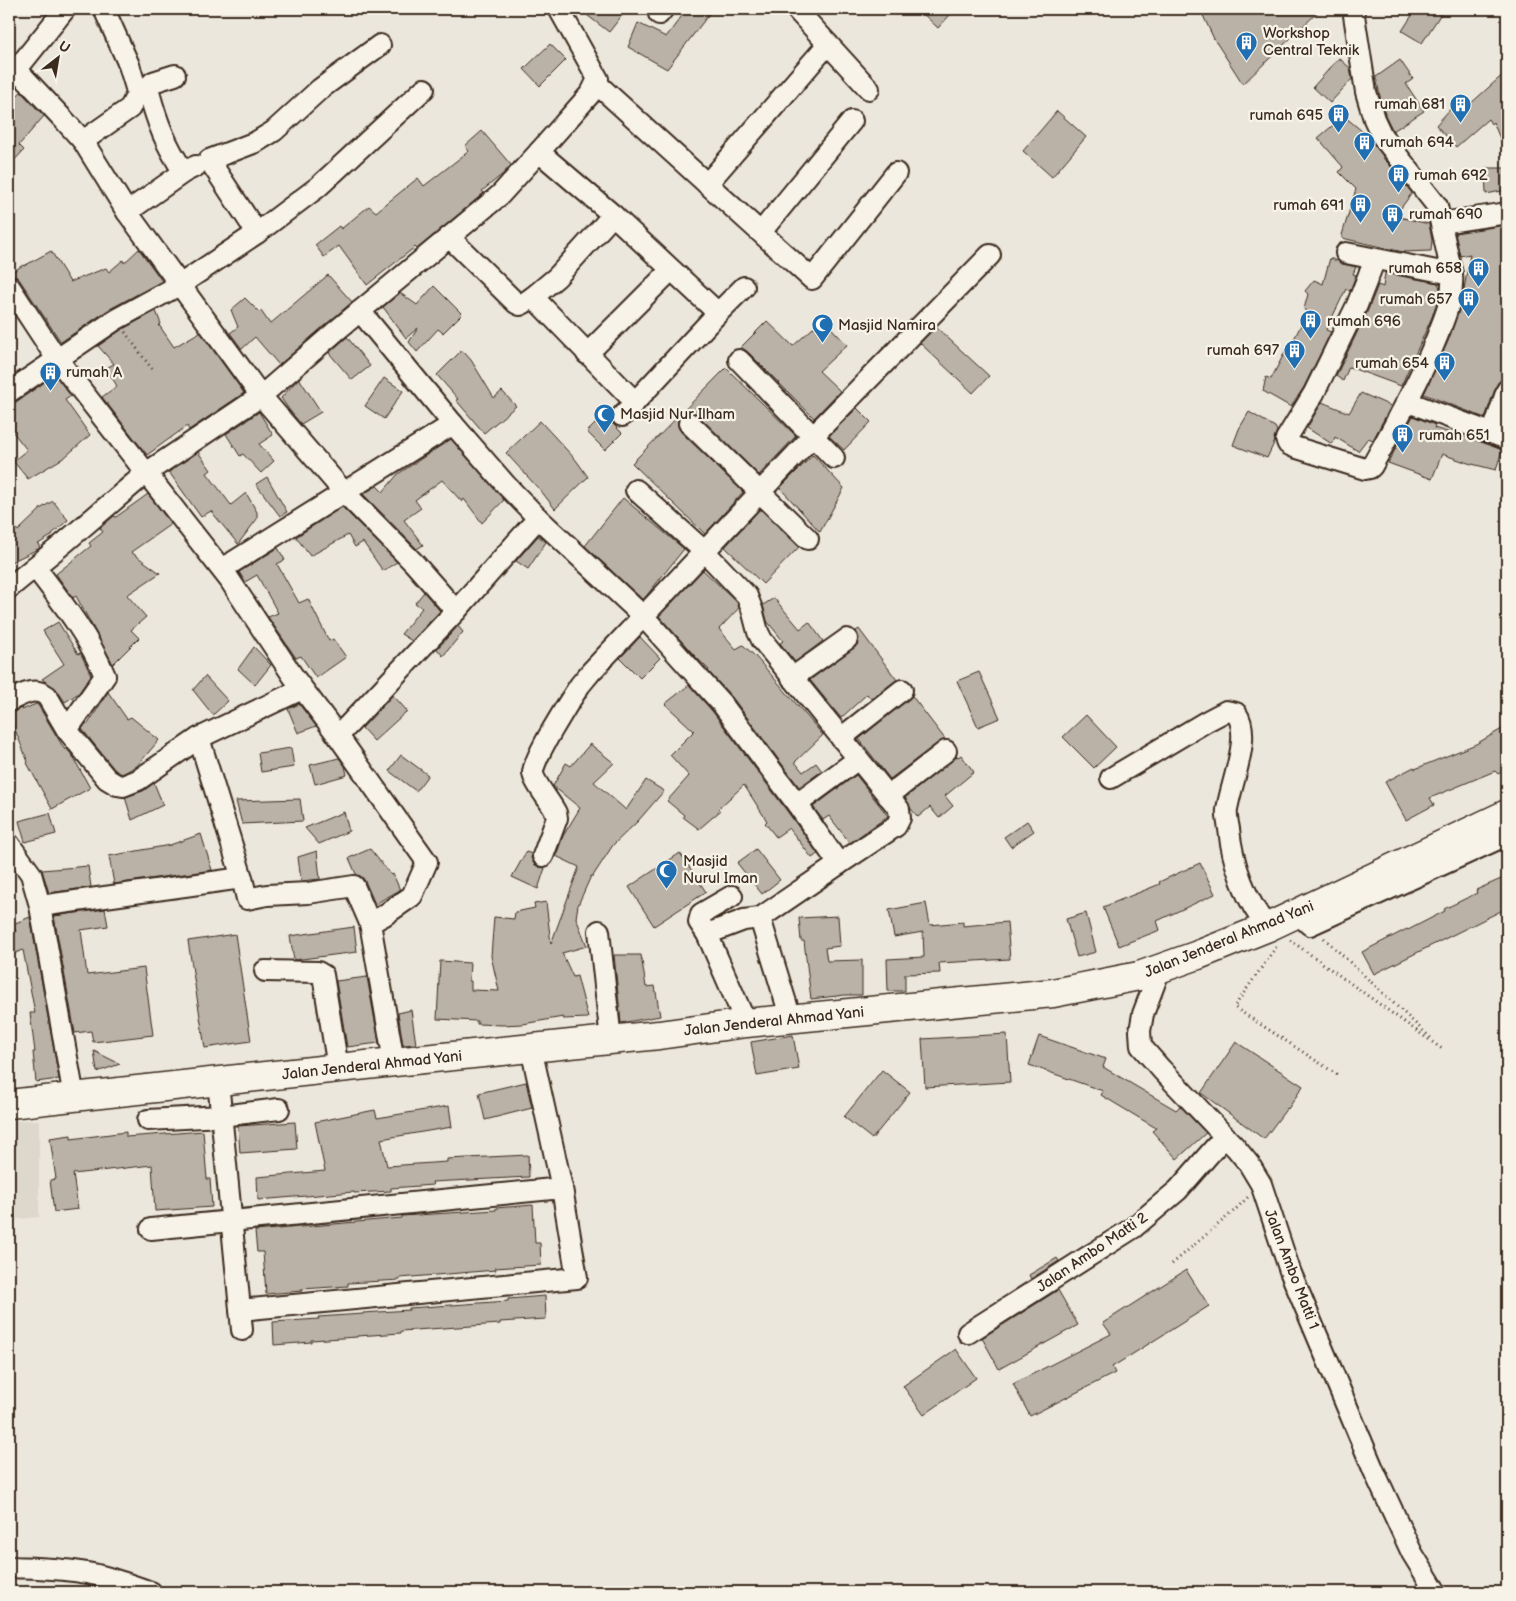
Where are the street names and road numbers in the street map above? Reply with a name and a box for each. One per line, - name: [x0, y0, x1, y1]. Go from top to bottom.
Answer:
- street label: Jalan Jenderal Ahmad Yani: [1142, 897, 1317, 982]
- street label: Jalan Jenderal Ahmad Yani: [683, 1003, 865, 1040]
- street label: Jalan Jenderal Ahmad Yani: [281, 1047, 463, 1084]
- street label: Jalan Ambo Matti 1: [1260, 1206, 1323, 1332]
- street label: Jalan Ambo Matti 2: [1033, 1208, 1152, 1297]

